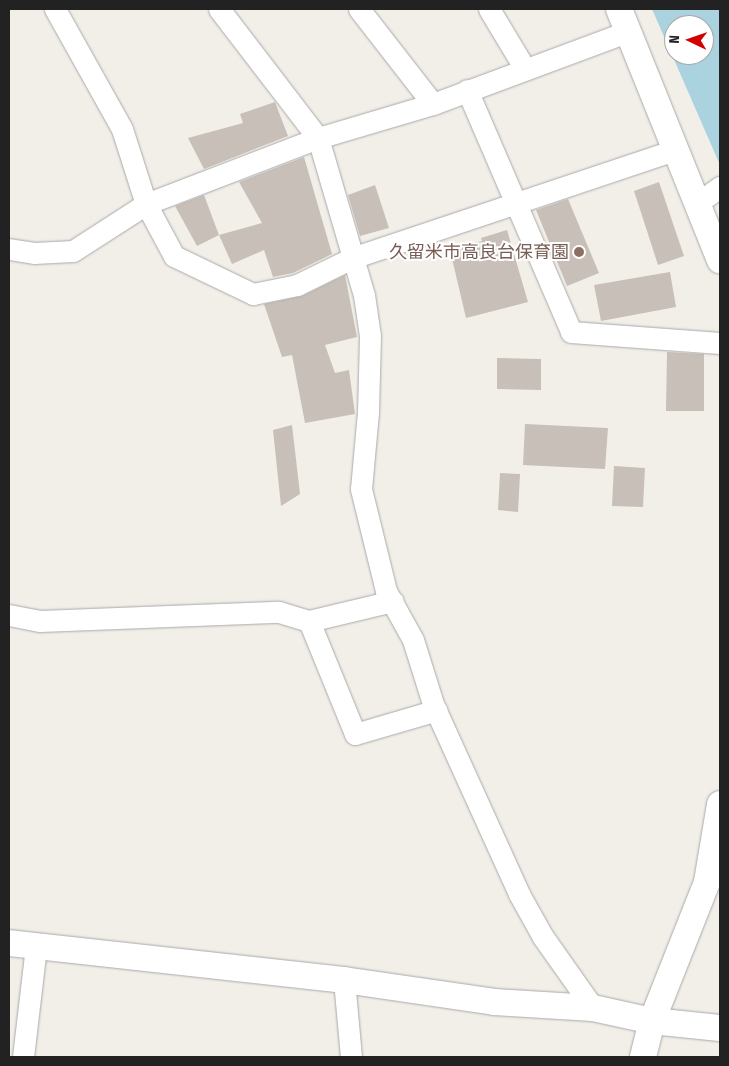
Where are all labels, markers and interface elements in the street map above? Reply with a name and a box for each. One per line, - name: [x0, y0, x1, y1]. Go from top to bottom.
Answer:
- north arrow: [664, 15, 714, 65]
- text: N: [666, 35, 683, 44]
- place label: 久留米市高良台保育園: [389, 241, 569, 263]
- marker: 久留米市高良台保育園: [573, 246, 585, 258]

